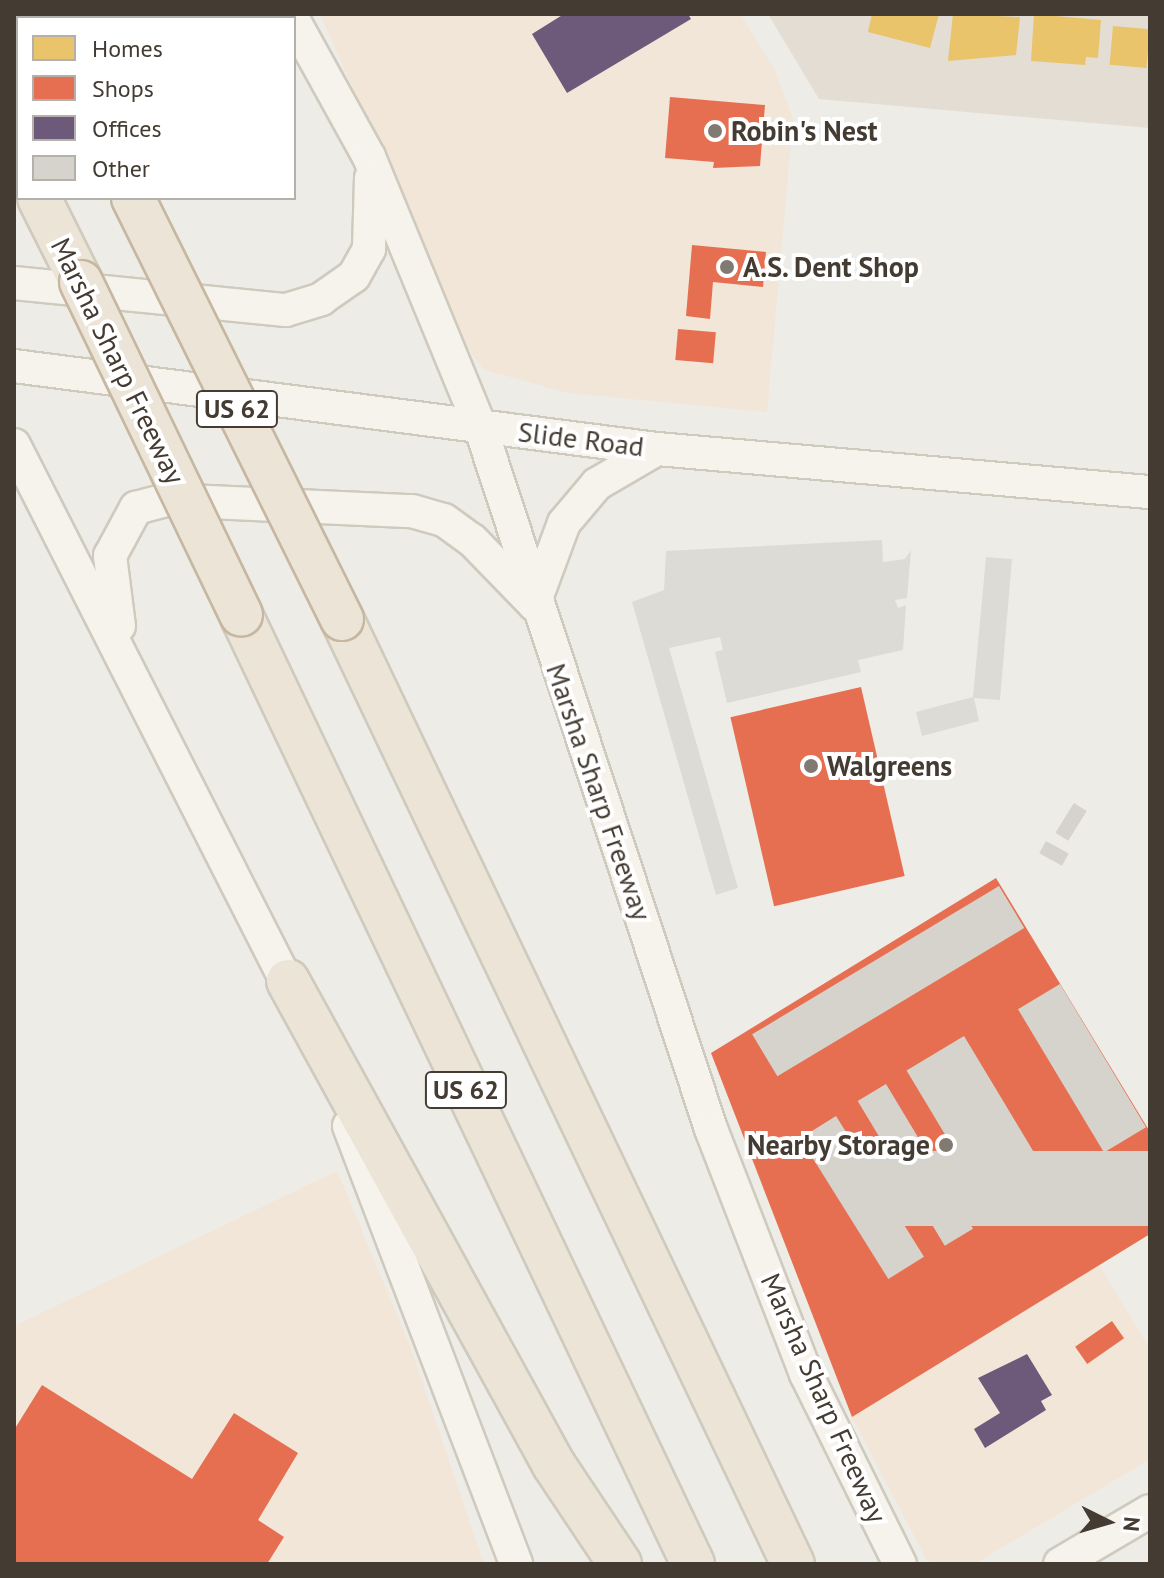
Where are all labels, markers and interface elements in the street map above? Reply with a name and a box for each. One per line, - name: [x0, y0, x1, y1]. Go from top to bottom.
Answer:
- legend: [16, 16, 296, 200]
- text: Homes: [92, 33, 163, 64]
- text: Shops: [92, 73, 154, 104]
- text: Offices: [92, 113, 162, 144]
- place label: Robin's Nest: [731, 114, 878, 148]
- marker: Robin's Nest: [706, 122, 724, 140]
- text: Other: [92, 153, 150, 184]
- street label: Marsha Sharp Freeway: [44, 232, 192, 490]
- place label: A.S. Dent Shop: [743, 250, 921, 284]
- marker: A.S. Dent Shop: [718, 258, 736, 276]
- road number: US 62: [195, 387, 279, 431]
- street label: Slide Road: [516, 415, 646, 463]
- street label: Marsha Sharp Freeway: [539, 659, 659, 925]
- place label: Walgreens: [827, 749, 952, 783]
- marker: Walgreens: [802, 757, 820, 775]
- road number: US 62: [424, 1068, 508, 1112]
- place label: Nearby Storage: [746, 1128, 930, 1162]
- marker: Nearby Storage: [937, 1136, 955, 1154]
- street label: Marsha Sharp Freeway: [754, 1268, 894, 1528]
- north arrow: [1068, 1482, 1148, 1562]
- text: N: [1117, 1516, 1146, 1533]

